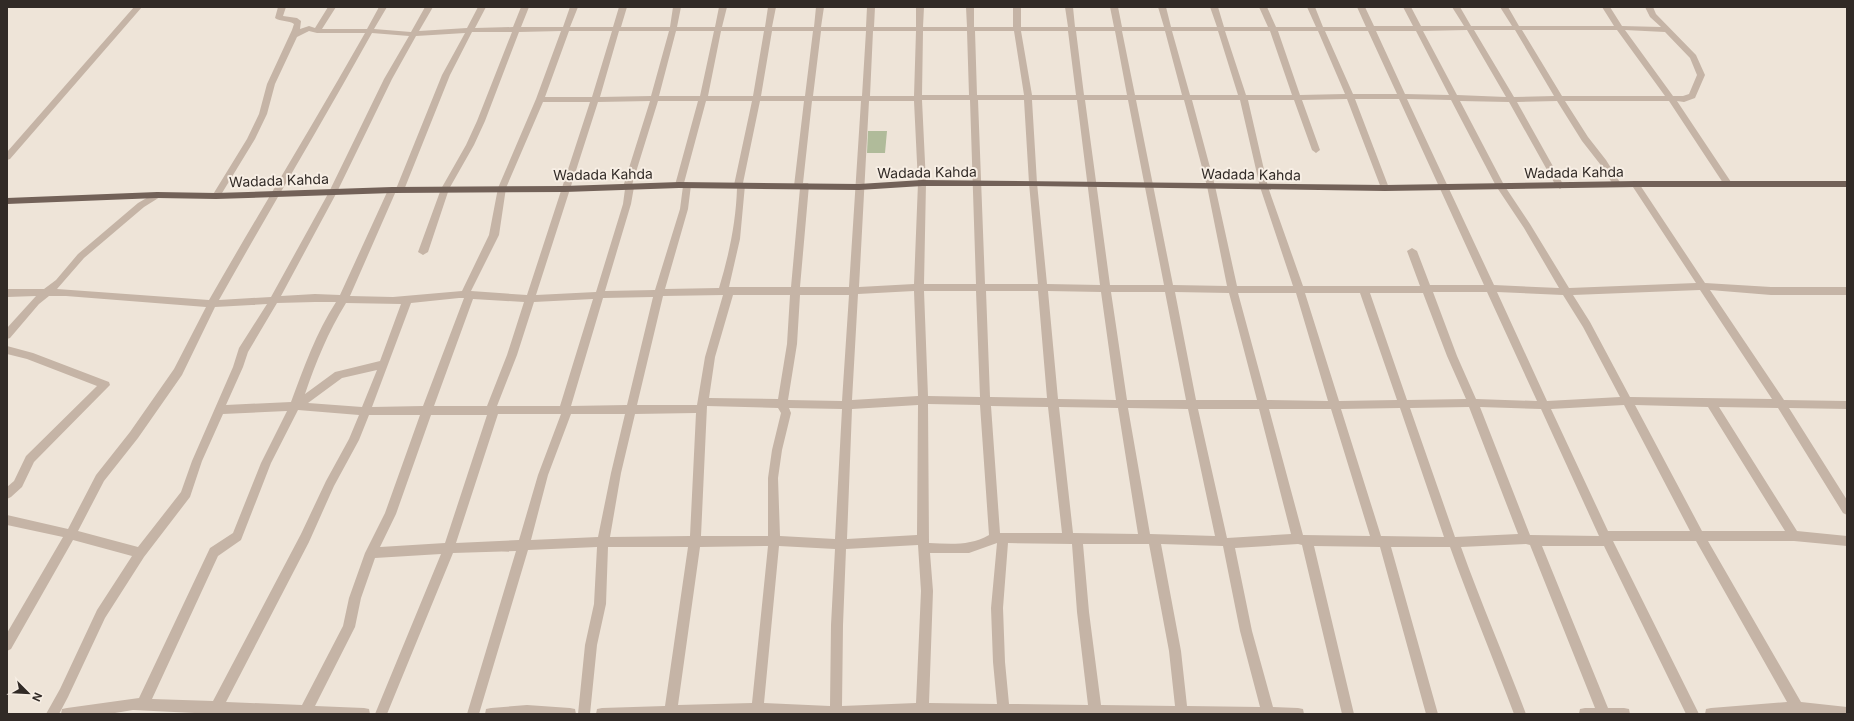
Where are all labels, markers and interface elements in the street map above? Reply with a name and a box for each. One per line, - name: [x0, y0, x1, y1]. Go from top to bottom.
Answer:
- street label: Wadada Kahda: [877, 163, 977, 181]
- street label: Wadada Kahda: [1524, 163, 1624, 181]
- street label: Wadada Kahda: [553, 165, 653, 183]
- street label: Wadada Kahda: [1201, 165, 1301, 183]
- street label: Wadada Kahda: [229, 170, 329, 190]
- north arrow: [8, 673, 48, 713]
- text: N: [29, 690, 45, 704]

